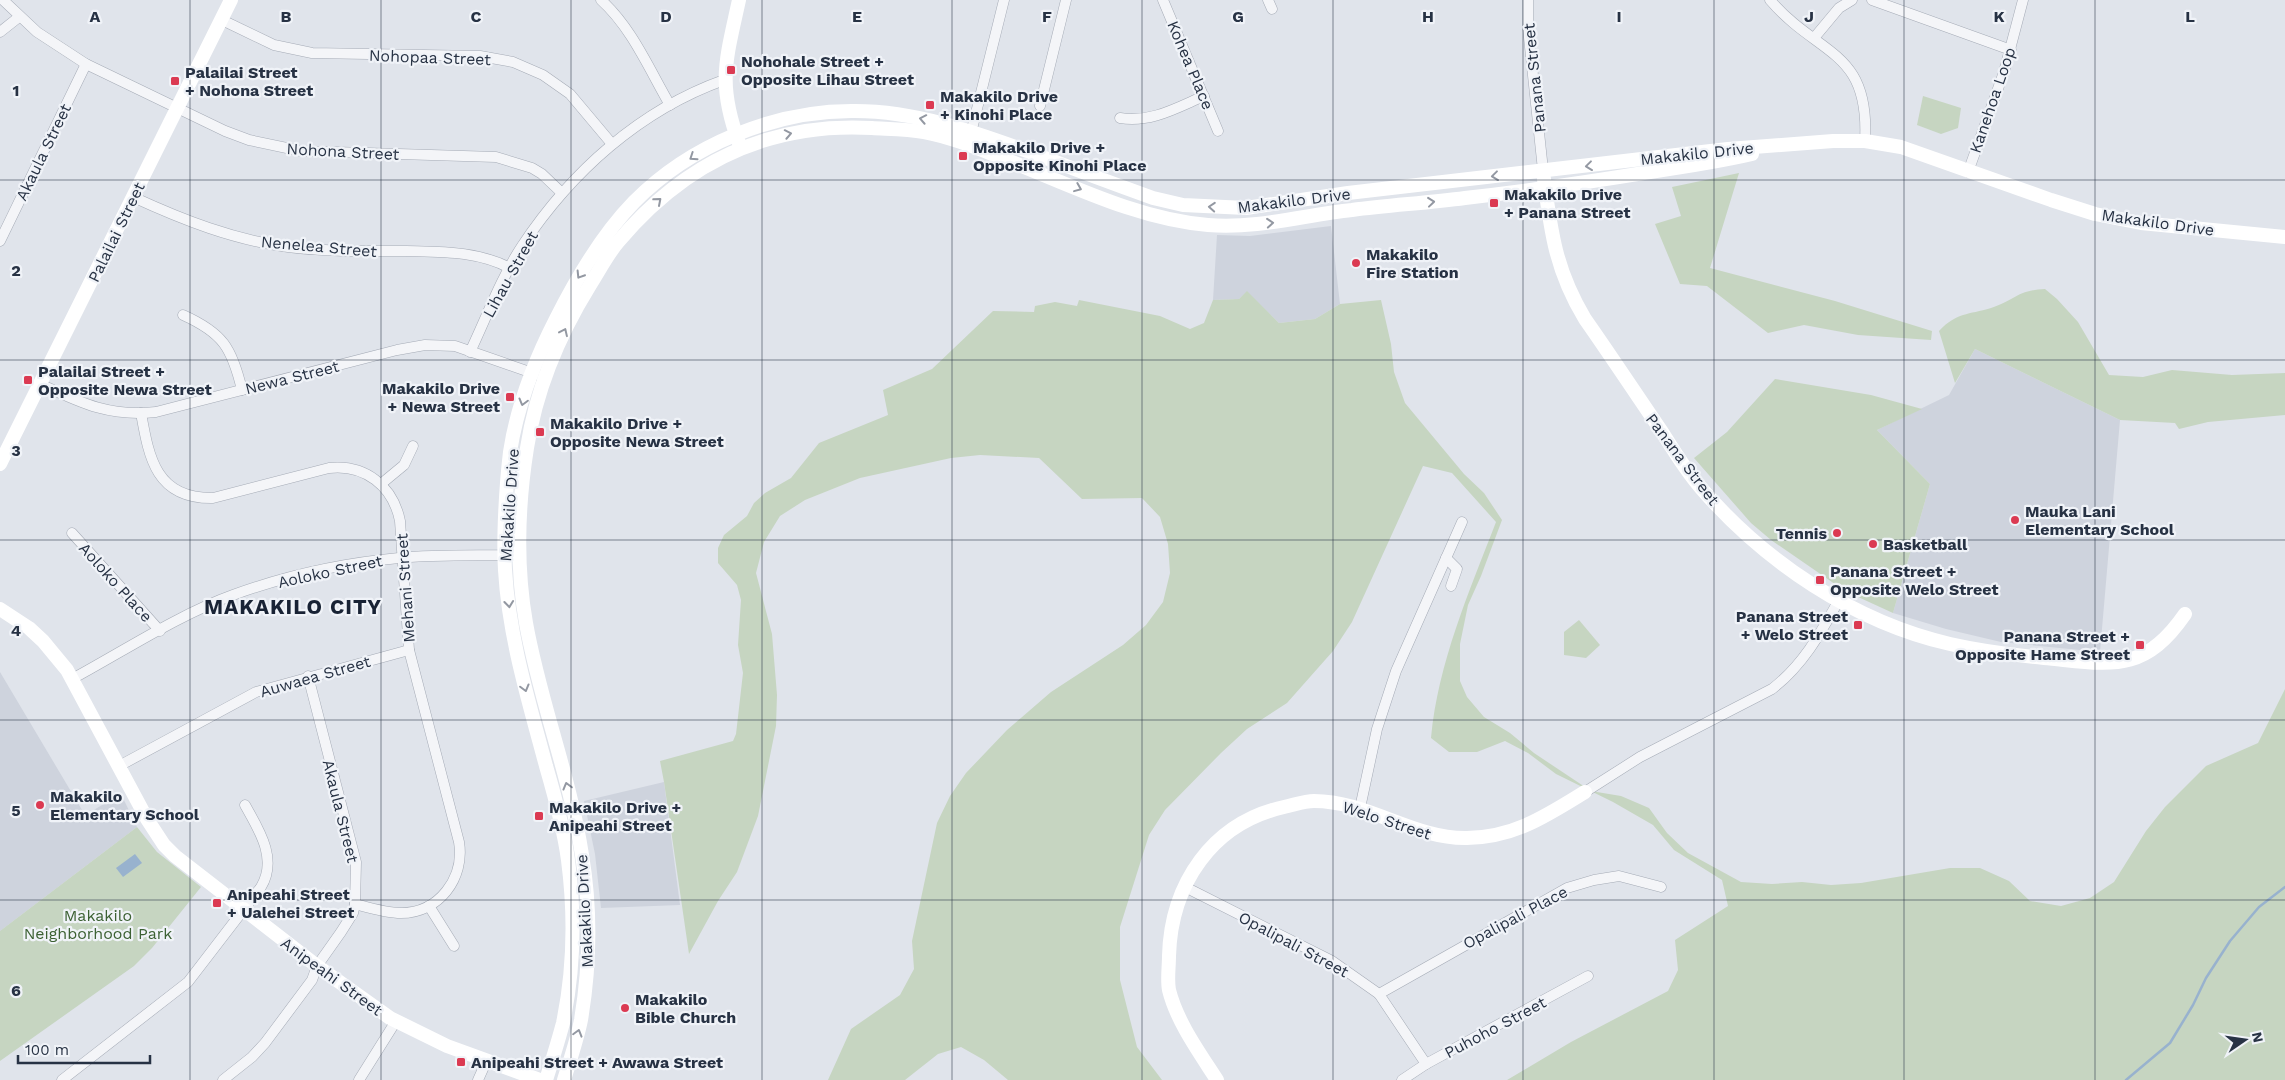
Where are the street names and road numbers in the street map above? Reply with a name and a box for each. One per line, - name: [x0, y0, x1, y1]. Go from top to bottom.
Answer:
- street label: Kohea Place: [1163, 18, 1218, 112]
- street label: Panana Street: [1519, 22, 1550, 134]
- street label: Kanehoa Loop: [1965, 45, 2019, 156]
- street label: Nohopaa Street: [369, 46, 492, 69]
- street label: Akaula Street: [12, 100, 75, 204]
- street label: Makakilo Drive: [1640, 138, 1755, 169]
- street label: Nohona Street: [286, 139, 400, 164]
- street label: Palailai Street: [84, 179, 149, 285]
- street label: Makakilo Drive: [1236, 184, 1352, 217]
- street label: Makakilo Drive: [2100, 205, 2216, 240]
- street label: Lihau Street: [479, 227, 542, 321]
- street label: Nenelea Street: [260, 232, 378, 261]
- street label: Newa Street: [243, 357, 341, 398]
- street label: Panana Street: [1642, 410, 1723, 509]
- street label: Makakilo Drive: [496, 448, 523, 562]
- street label: Mehani Street: [392, 532, 419, 643]
- street label: Aoloko Place: [75, 539, 156, 626]
- street label: Aoloko Street: [276, 551, 384, 592]
- street label: Auwaea Street: [258, 652, 373, 701]
- street label: Akaula Street: [319, 758, 363, 865]
- street label: Welo Street: [1340, 797, 1434, 844]
- street label: Makakilo Drive: [572, 854, 597, 968]
- street label: Opalipali Place: [1460, 882, 1571, 953]
- street label: Opalipali Street: [1235, 907, 1352, 982]
- street label: Anipeahi Street: [277, 933, 386, 1020]
- street label: Puhoho Street: [1441, 993, 1550, 1062]

